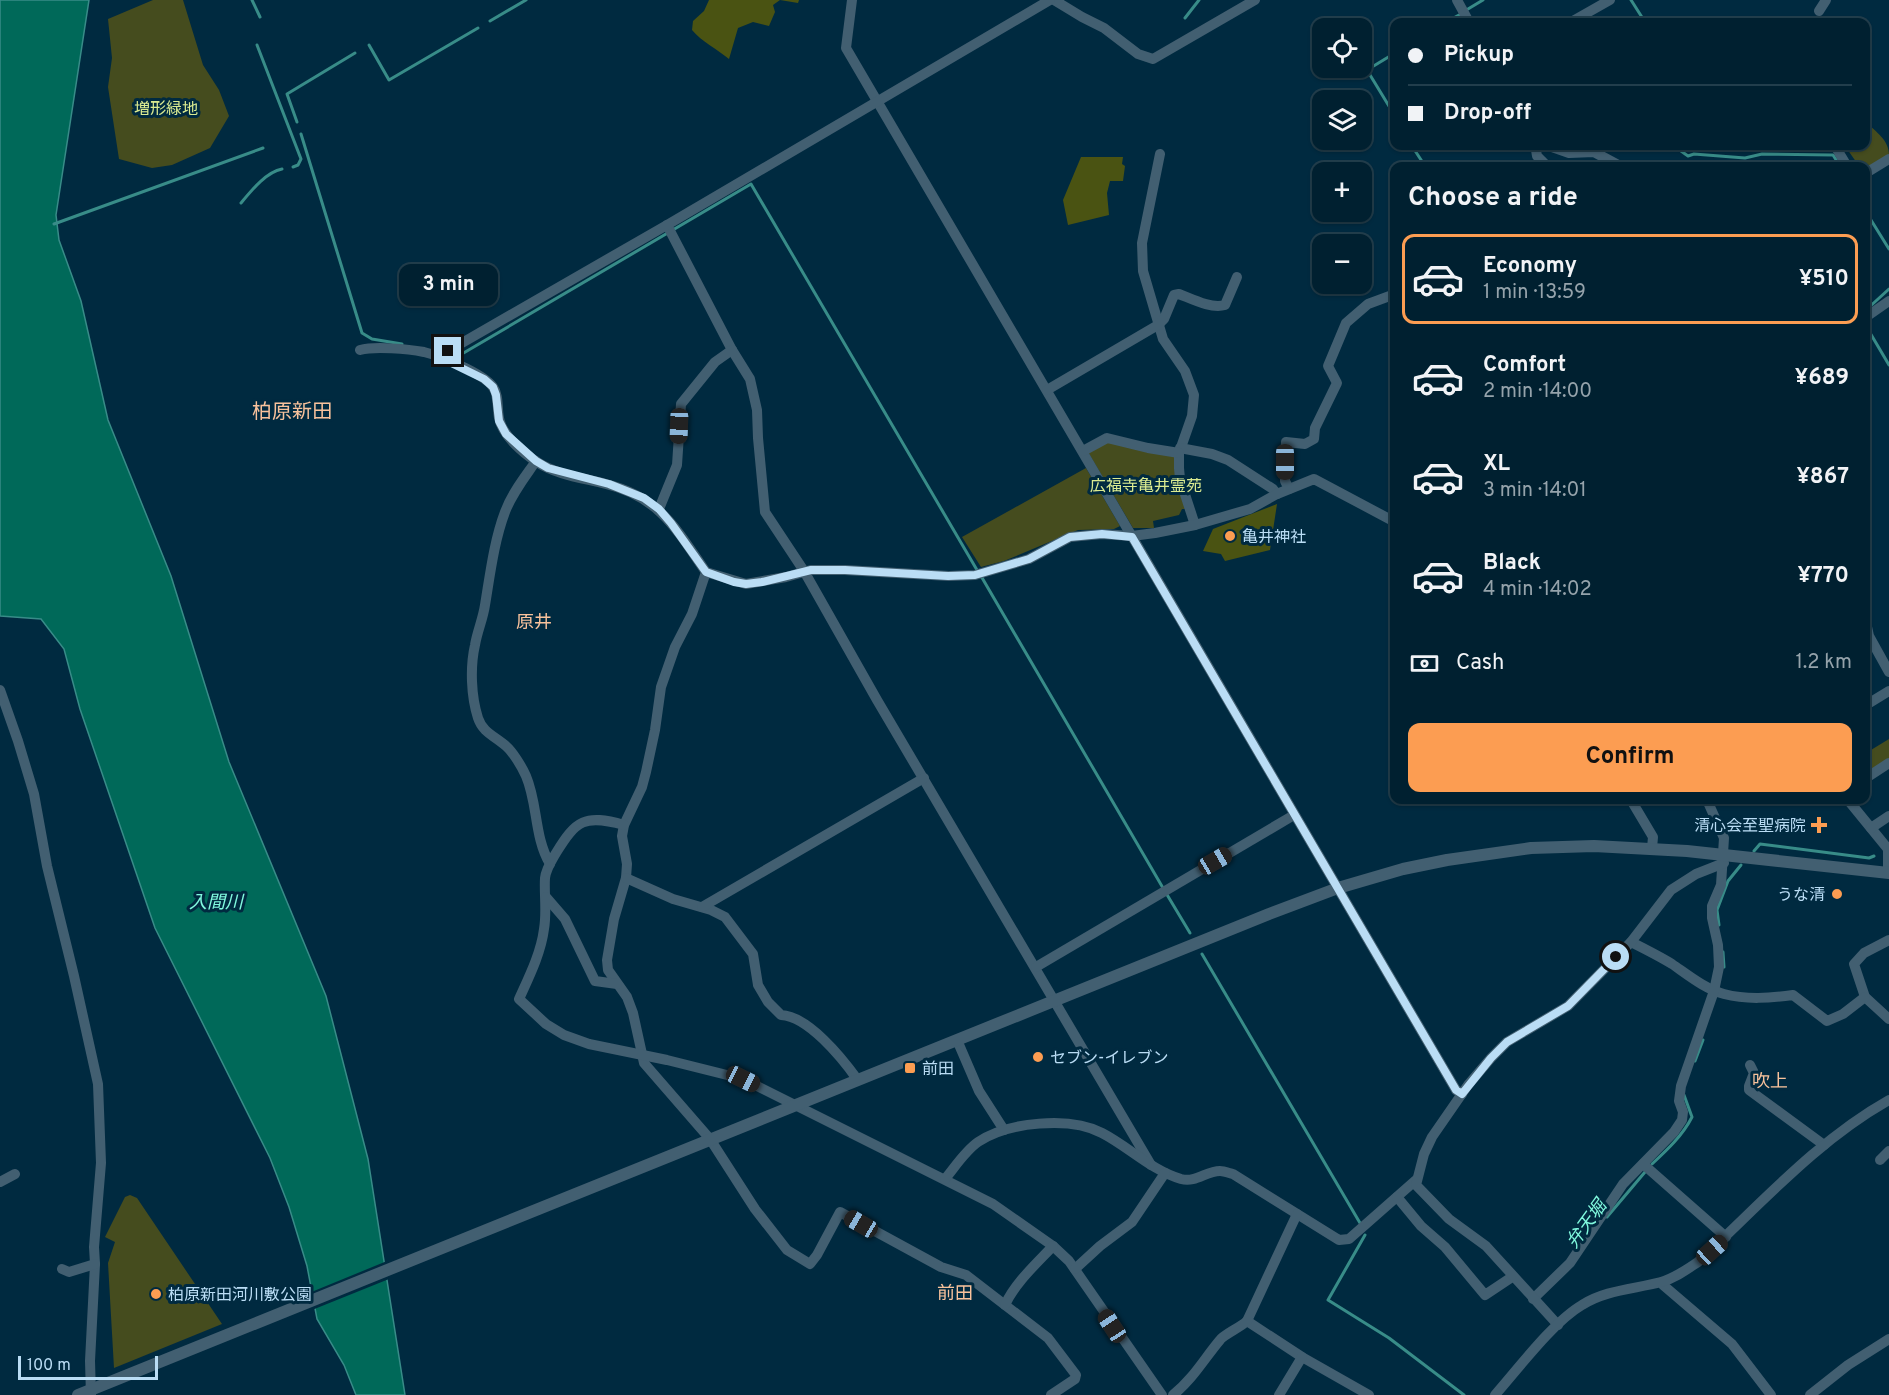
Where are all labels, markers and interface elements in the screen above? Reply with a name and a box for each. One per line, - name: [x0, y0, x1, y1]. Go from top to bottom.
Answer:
- map controls: [1312, 18, 1372, 294]
- button: locate: [1312, 18, 1372, 78]
- text: Pickup: [1444, 42, 1514, 69]
- button: layers: [1312, 90, 1372, 150]
- park label: 増形緑地: [134, 100, 198, 120]
- text: Drop-off: [1444, 100, 1531, 127]
- button: +: [1312, 162, 1372, 222]
- text: Choose a ride: [1408, 181, 1578, 215]
- button: −: [1312, 234, 1372, 294]
- icon: car: [1411, 252, 1465, 306]
- text: Economy: [1483, 253, 1577, 280]
- callout: 3 min: [398, 264, 498, 306]
- text: ¥510: [1799, 266, 1849, 293]
- text: 3 min: [422, 272, 475, 298]
- text: 1 min · 13:59: [1483, 280, 1586, 306]
- route end: [434, 337, 461, 364]
- icon: car: [1411, 351, 1465, 405]
- text: Comfort: [1483, 352, 1566, 379]
- text: ¥689: [1795, 365, 1849, 392]
- text: 2 min · 14:00: [1483, 379, 1592, 405]
- district label: 柏原新田: [252, 400, 332, 426]
- car: [669, 408, 689, 444]
- car: [1276, 444, 1294, 480]
- icon: car: [1411, 450, 1465, 504]
- text: XL: [1483, 451, 1510, 478]
- text: ¥867: [1796, 464, 1849, 491]
- park label: 広福寺亀井霊苑: [1090, 477, 1202, 497]
- text: 3 min · 14:01: [1483, 478, 1587, 504]
- place label: 亀井神社: [1242, 528, 1306, 548]
- marker: 亀井神社: [1223, 529, 1237, 543]
- icon: car: [1411, 549, 1465, 603]
- text: Black: [1483, 550, 1541, 577]
- text: ¥770: [1798, 563, 1849, 590]
- text: 4 min · 14:02: [1483, 577, 1592, 603]
- district label: 原井: [516, 612, 552, 635]
- icon: cash: [1408, 647, 1441, 680]
- text: Cash: [1456, 650, 1505, 677]
- text: 1.2 km: [1796, 650, 1852, 676]
- button: Confirm: [1408, 723, 1852, 792]
- marker: 清心会至聖病院: [1810, 816, 1828, 834]
- place label: 清心会至聖病院: [1694, 817, 1806, 837]
- car: [1195, 844, 1235, 878]
- place label: うな清: [1777, 886, 1825, 906]
- marker: うな清: [1830, 887, 1844, 901]
- water label: 入間川: [189, 892, 245, 915]
- route start: [1602, 943, 1629, 970]
- place label: セブン-イレブン: [1050, 1049, 1168, 1069]
- marker: セブン-イレブン: [1031, 1050, 1045, 1064]
- place label: 前田: [922, 1060, 954, 1080]
- marker: 前田: [903, 1061, 917, 1075]
- car: [723, 1063, 763, 1095]
- district label: 吹上: [1752, 1071, 1788, 1094]
- water label: 弁天堀: [1562, 1194, 1614, 1253]
- car: [841, 1207, 881, 1241]
- car: [1693, 1231, 1731, 1269]
- district label: 前田: [937, 1283, 973, 1306]
- place label: 柏原新田河川敷公園: [168, 1286, 312, 1306]
- marker: 柏原新田河川敷公園: [149, 1287, 163, 1301]
- car: [1095, 1306, 1129, 1346]
- scale bar: [18, 1353, 158, 1380]
- text: 100 m: [27, 1356, 71, 1376]

